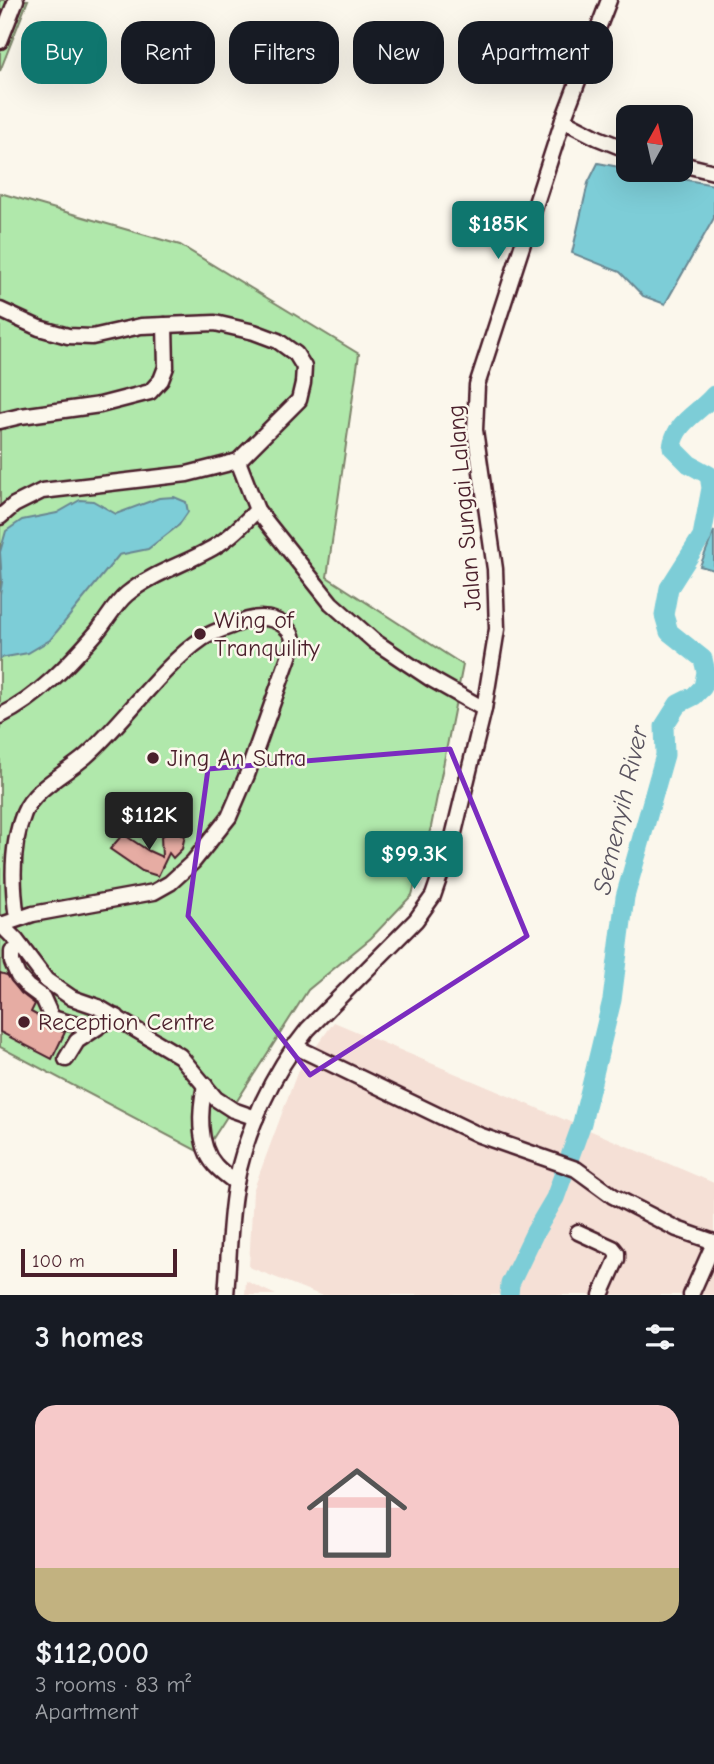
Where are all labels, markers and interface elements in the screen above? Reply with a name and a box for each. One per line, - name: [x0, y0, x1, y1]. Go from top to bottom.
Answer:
- chip: Buy: [21, 21, 107, 84]
- chip: Rent: [121, 21, 215, 84]
- chip: Filters: [229, 21, 339, 84]
- chip: New: [353, 21, 444, 84]
- chip: Apartment: [458, 21, 613, 84]
- north arrow: [616, 105, 693, 182]
- map controls: [616, 105, 693, 182]
- pin: $185K: [449, 202, 547, 261]
- text: $185K: [468, 210, 528, 237]
- street label: Jalan Sungai Lalang: [441, 404, 487, 612]
- place label: Wing of Tranquility: [214, 606, 320, 662]
- marker: Wing of Tranquility: [192, 626, 208, 642]
- water label: Semenyih River: [587, 721, 655, 897]
- place label: Jing An Sutra: [167, 744, 307, 772]
- marker: Jing An Sutra: [145, 750, 161, 766]
- pin: $112K: [100, 792, 198, 852]
- text: $112K: [121, 801, 177, 828]
- pin: $99.3K: [357, 832, 471, 891]
- text: $99.3K: [381, 840, 447, 867]
- place label: Reception Centre: [38, 1008, 214, 1036]
- marker: Reception Centre: [16, 1014, 32, 1030]
- scale bar: [21, 1246, 177, 1278]
- text: 100 m: [32, 1250, 85, 1272]
- icon: filters: [641, 1318, 679, 1356]
- text: 3 homes: [35, 1320, 143, 1355]
- icon: home: [294, 1450, 420, 1576]
- text: $112,000: [35, 1636, 149, 1671]
- text: 3 rooms · 83 m²: [35, 1671, 191, 1698]
- text: Apartment: [35, 1698, 138, 1725]

